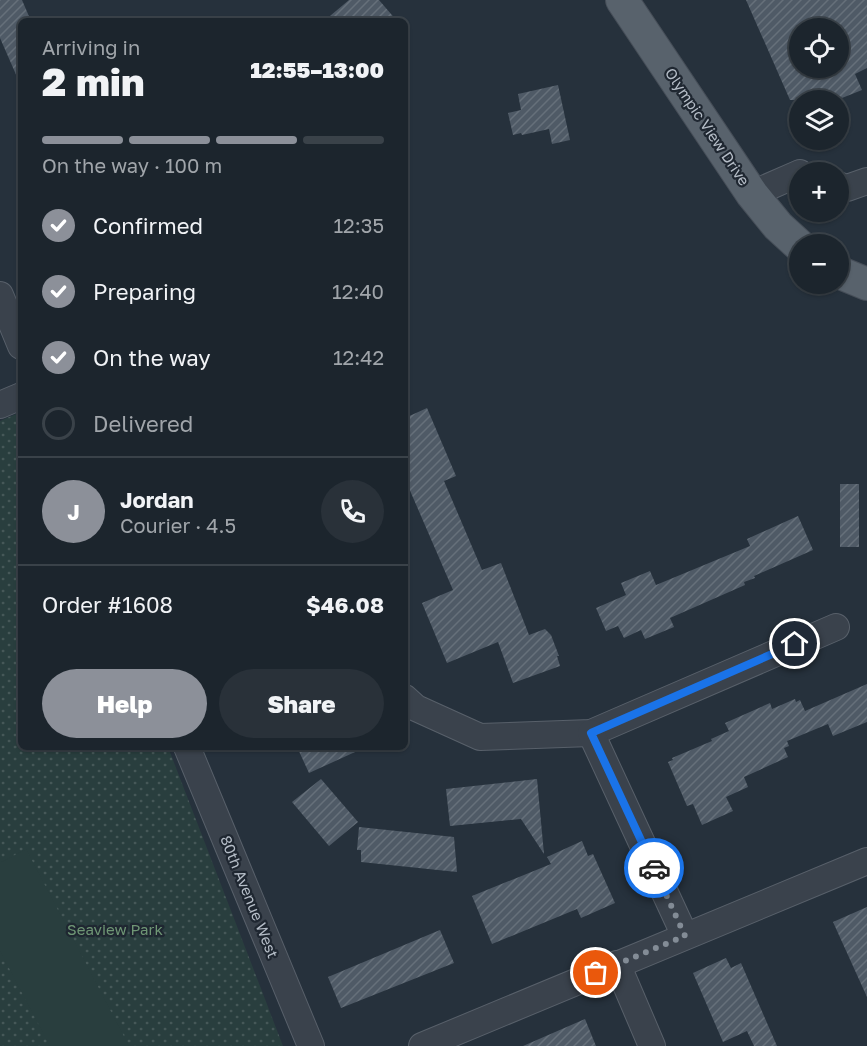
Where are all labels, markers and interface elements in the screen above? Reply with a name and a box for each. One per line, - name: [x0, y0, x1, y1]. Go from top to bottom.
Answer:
- map controls: [789, 18, 849, 294]
- button: locate: [789, 18, 849, 78]
- text: Arriving in: [42, 35, 140, 59]
- text: 12:55–13:00: [250, 56, 384, 83]
- text: 2 min: [42, 58, 145, 105]
- street label: Olympic View Drive: [662, 64, 754, 189]
- button: layers: [789, 90, 849, 150]
- text: On the way · 100 m: [42, 153, 222, 177]
- button: +: [789, 162, 849, 222]
- icon: check: [42, 209, 75, 242]
- text: Confirmed: [93, 212, 203, 239]
- text: 12:35: [333, 213, 384, 237]
- button: −: [789, 234, 849, 294]
- icon: check: [42, 275, 75, 308]
- text: Preparing: [93, 278, 196, 305]
- text: 12:40: [332, 279, 384, 303]
- icon: check: [42, 341, 75, 374]
- text: On the way: [93, 344, 211, 371]
- text: 12:42: [333, 345, 384, 369]
- text: Delivered: [93, 410, 193, 437]
- button: phone: [321, 480, 384, 543]
- text: Jordan: [120, 486, 194, 513]
- text: J: [67, 498, 80, 525]
- text: Courier · 4.5: [120, 513, 236, 537]
- text: Order #1608: [42, 591, 173, 618]
- text: $46.08: [306, 591, 384, 618]
- pin: [769, 618, 820, 669]
- icon: home: [778, 627, 811, 660]
- button: Help: [42, 669, 207, 738]
- button: Share: [219, 669, 384, 738]
- street label: 80th Avenue West: [217, 833, 283, 961]
- courier: [624, 838, 684, 898]
- icon: car: [638, 852, 671, 885]
- park label: Seaview Park: [67, 920, 163, 938]
- pin: [570, 947, 621, 998]
- icon: bag: [579, 956, 612, 989]

